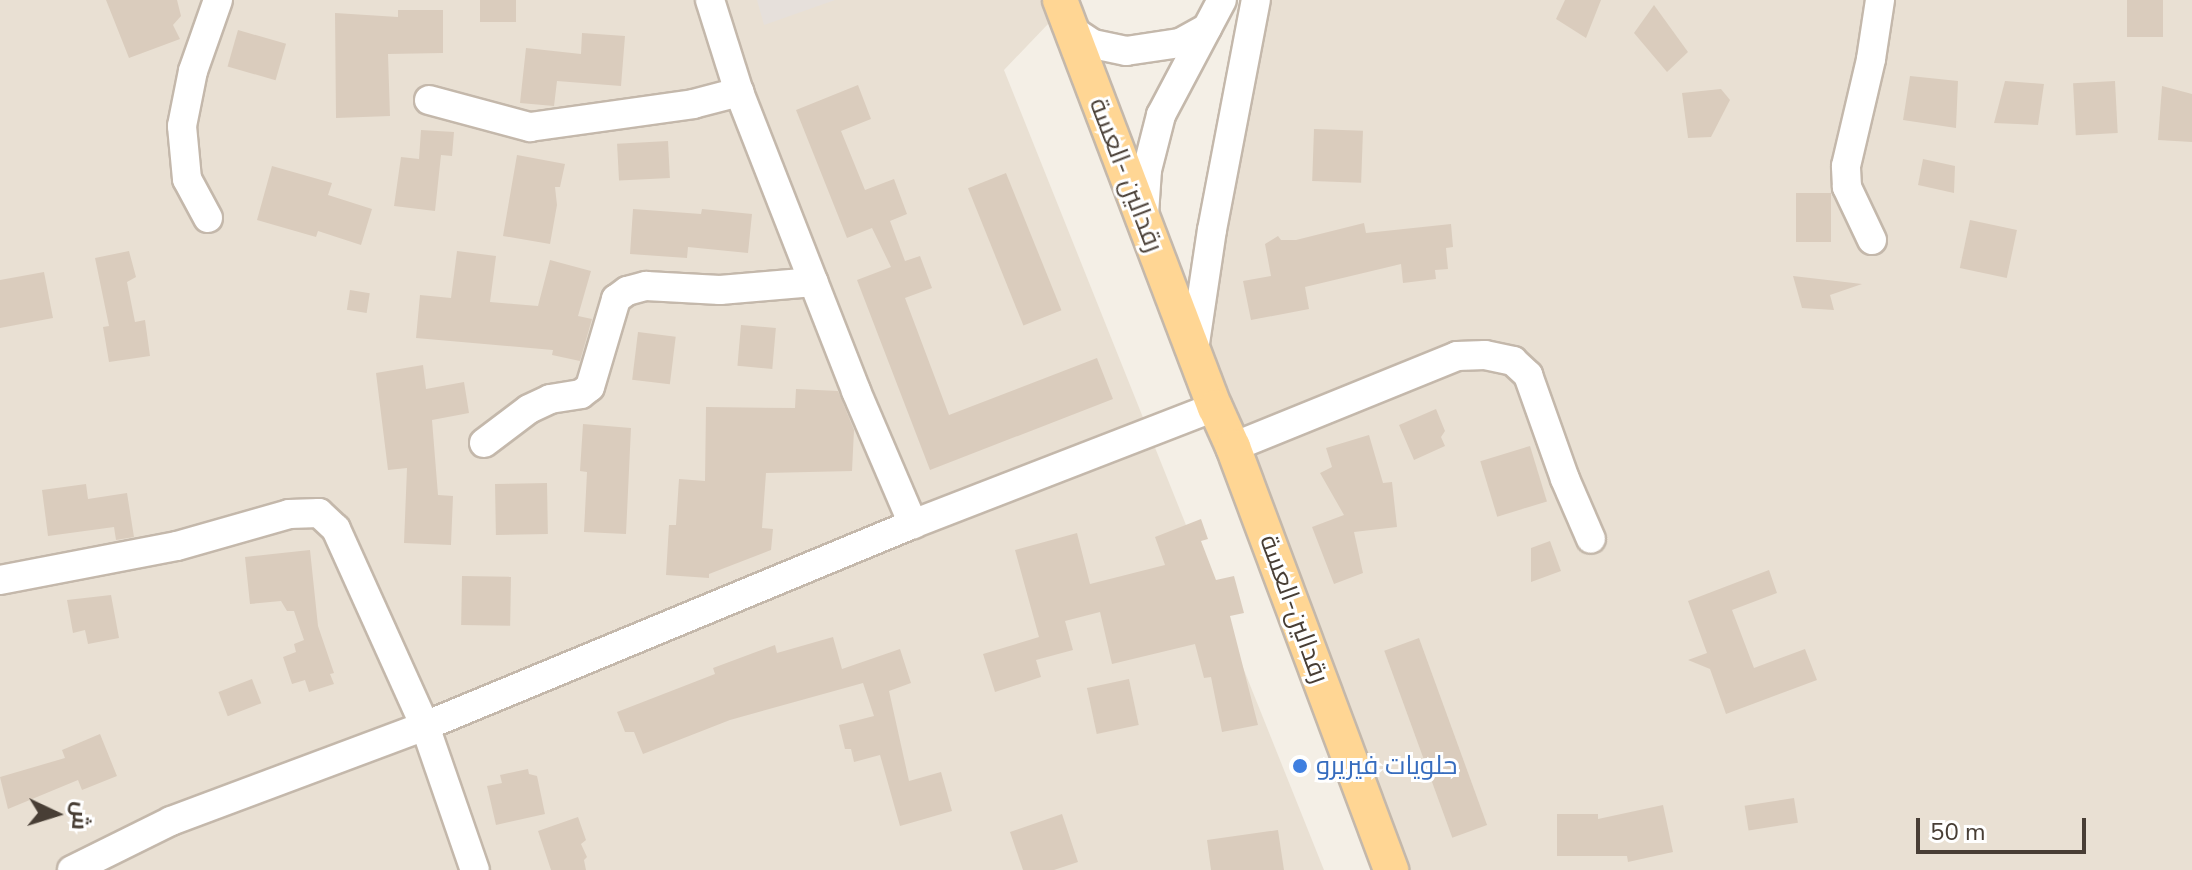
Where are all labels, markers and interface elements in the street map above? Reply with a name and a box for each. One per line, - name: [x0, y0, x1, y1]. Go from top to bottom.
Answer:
- street label: رقدالين -العسة: [1082, 94, 1170, 256]
- street label: رقدالين-العسة: [1253, 531, 1335, 687]
- place label: حلويات فيريرو: [1316, 750, 1457, 782]
- marker: حلويات فيريرو: [1291, 757, 1309, 775]
- north arrow: [16, 774, 96, 854]
- text: ش: [64, 801, 96, 831]
- scale bar: [1920, 802, 2090, 852]
- text: 50 m: [1930, 816, 1986, 848]

